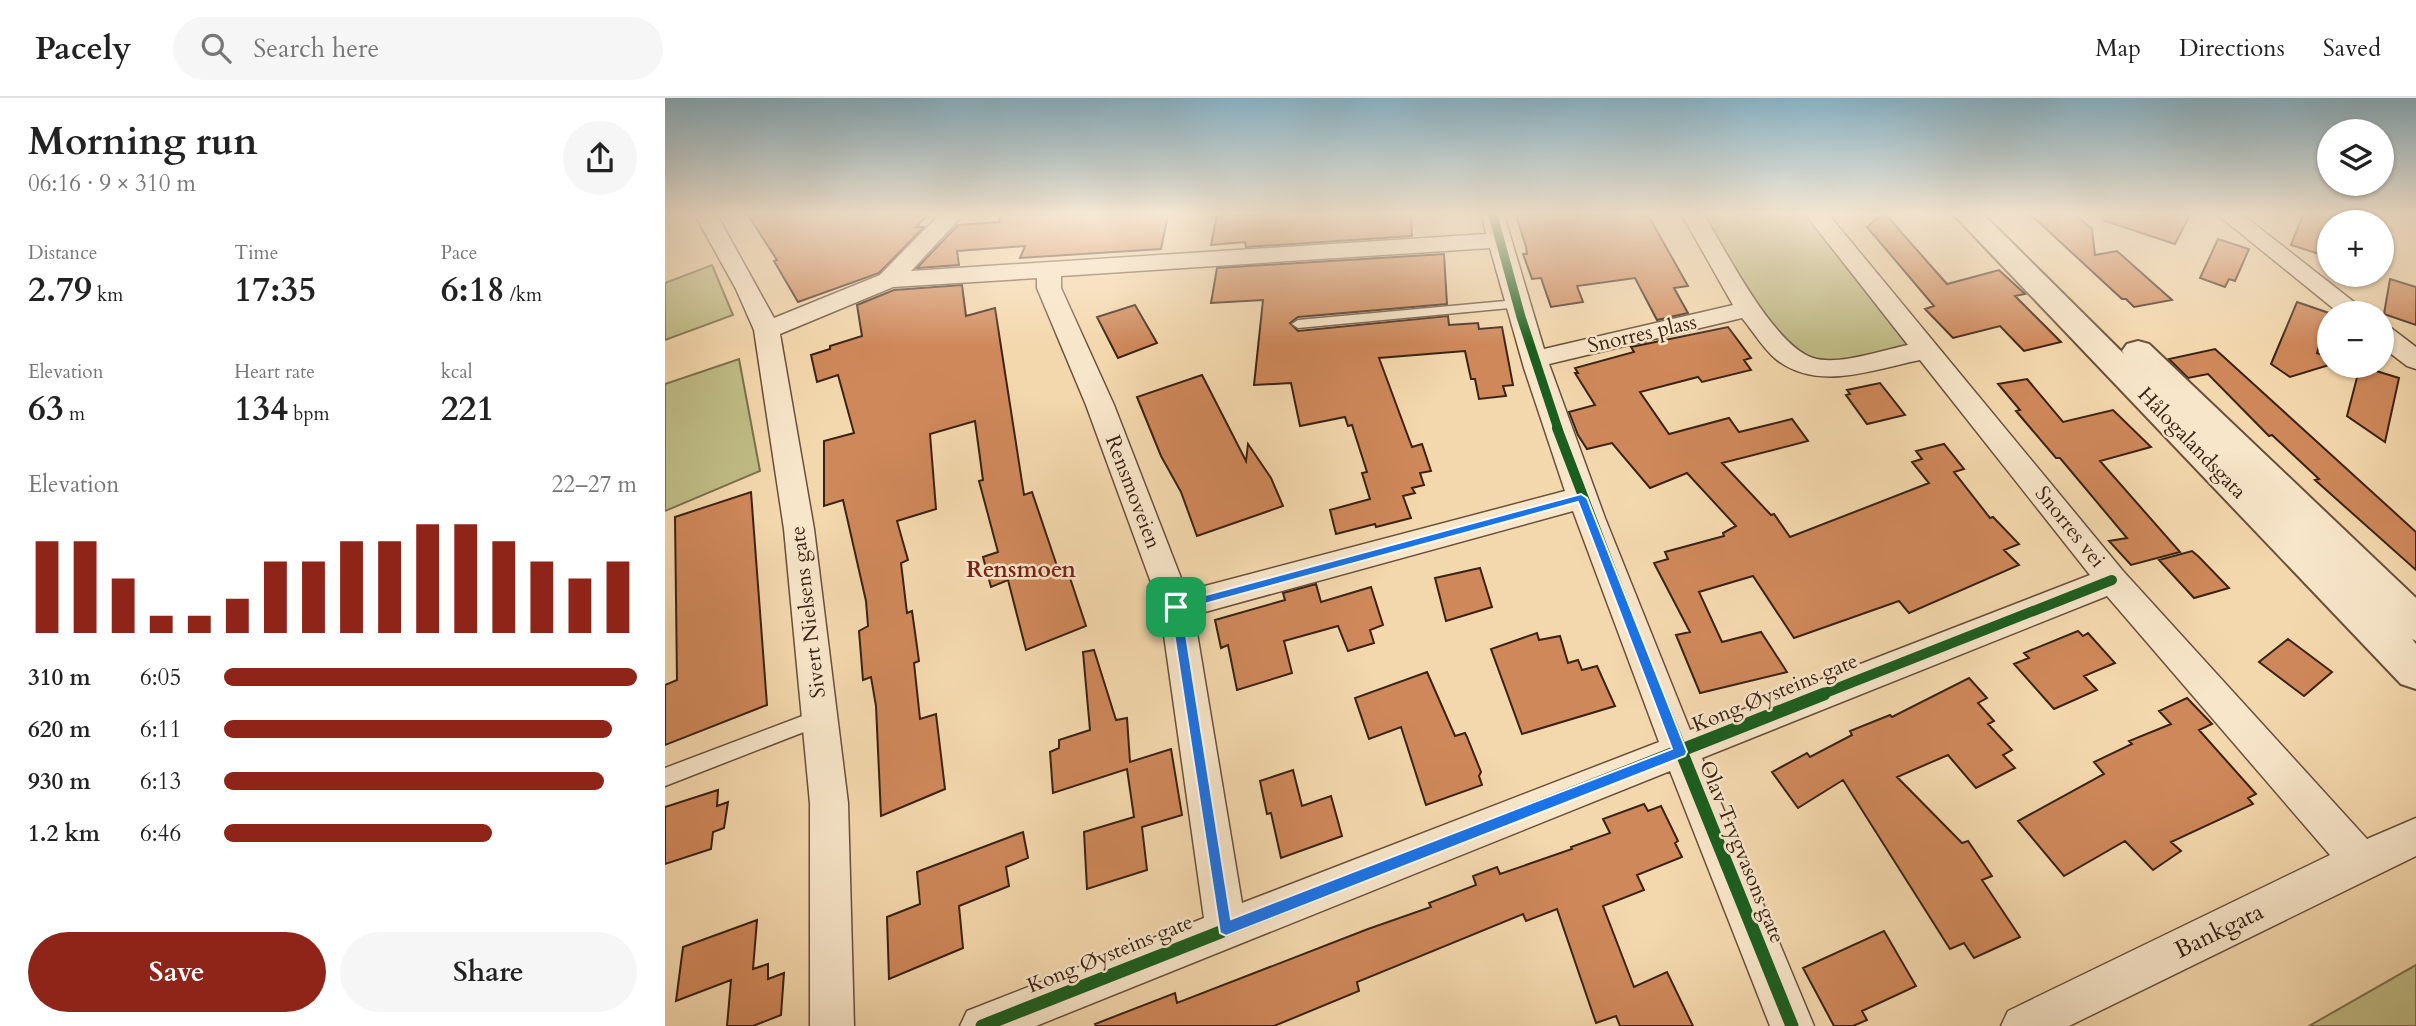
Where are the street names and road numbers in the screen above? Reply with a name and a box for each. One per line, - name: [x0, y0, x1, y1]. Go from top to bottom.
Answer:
- street label: Snorres plass: [1585, 307, 1699, 361]
- street label: Hålogalandsgata: [2131, 381, 2253, 505]
- street label: Rensmoveien: [1098, 431, 1168, 553]
- street label: Snorres vei: [2028, 480, 2112, 574]
- street label: Sivert Nielsens gate: [783, 524, 833, 700]
- street label: Kong Øysteins gate: [1688, 647, 1862, 739]
- street label: Olav Trygvasons gate: [1692, 756, 1792, 948]
- street label: Bankgata: [2169, 895, 2269, 967]
- street label: Kong Øysteins gate: [1023, 908, 1197, 1000]

